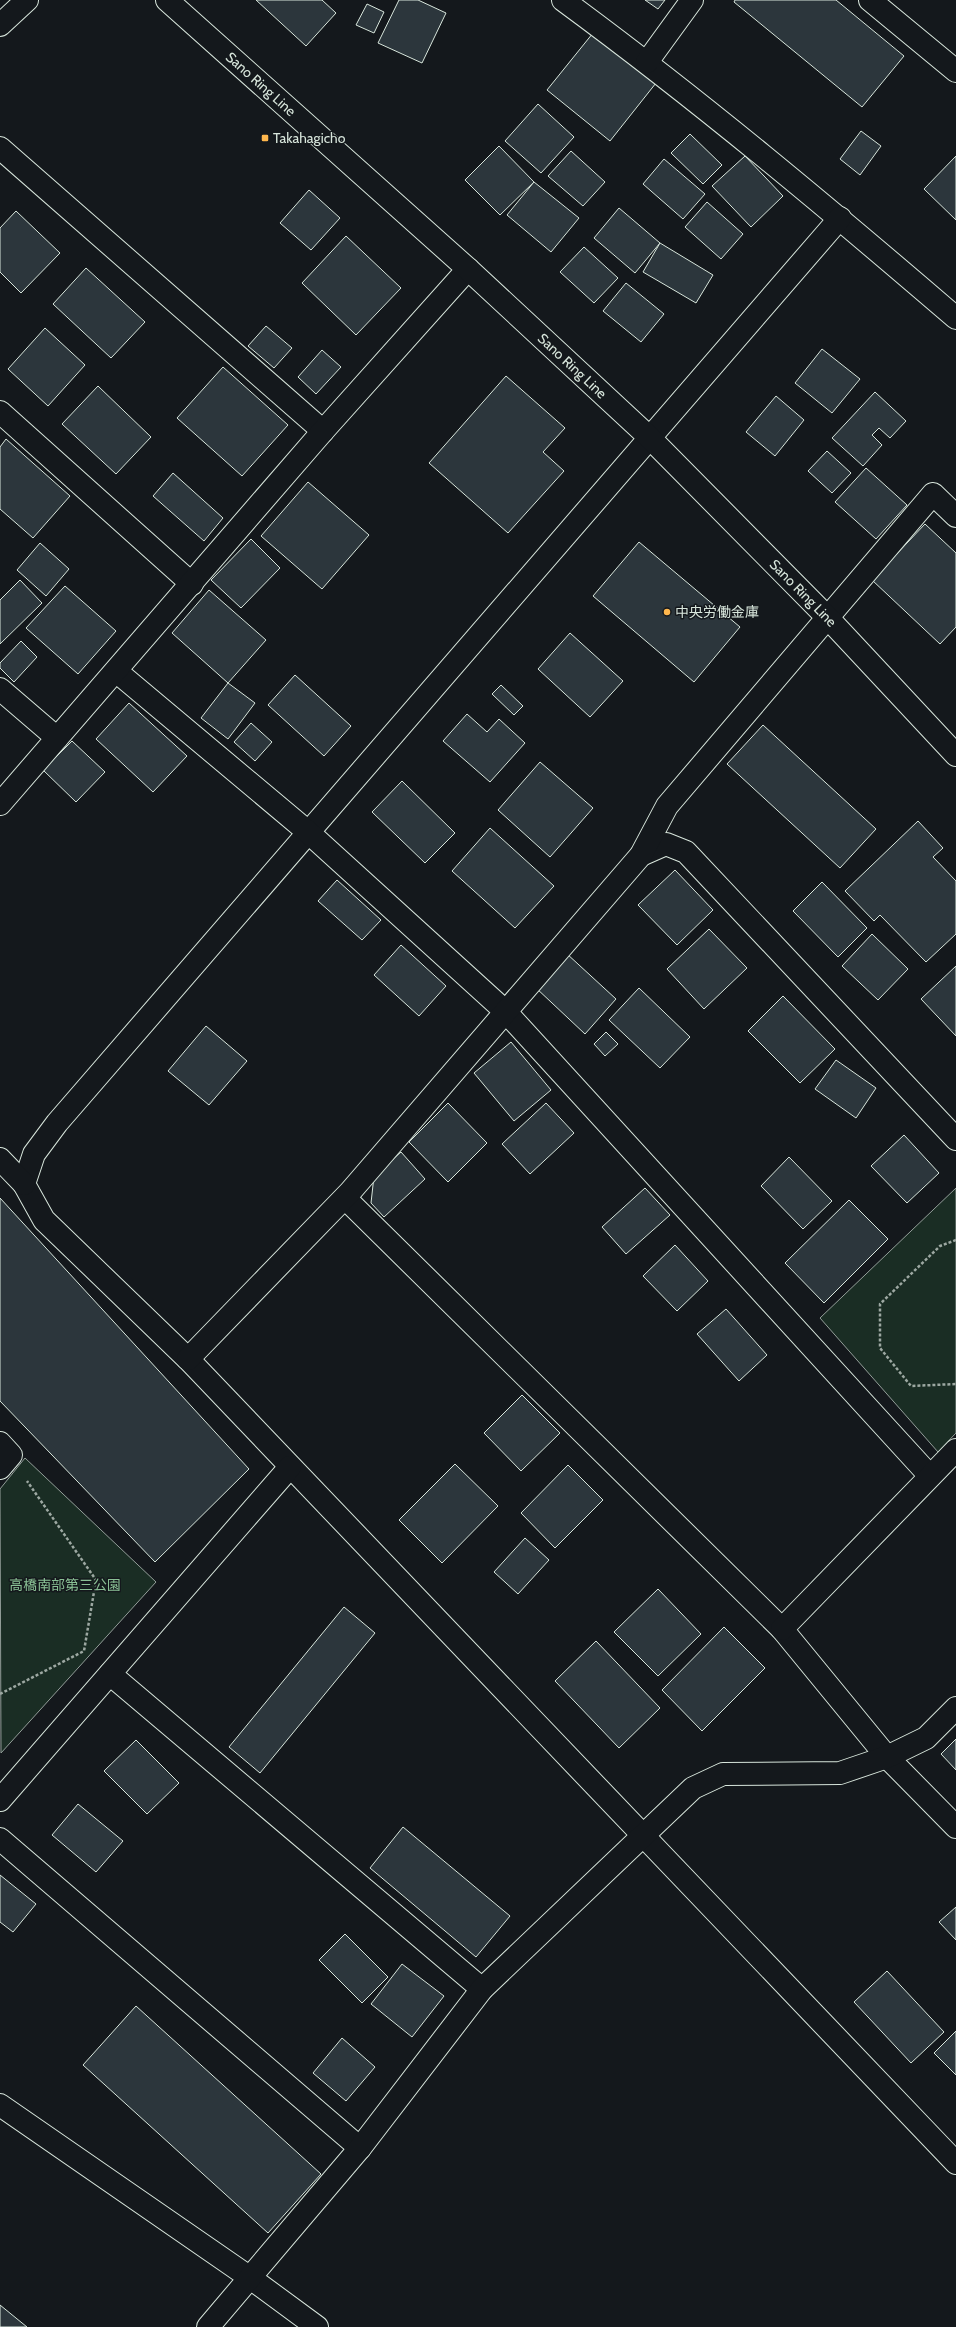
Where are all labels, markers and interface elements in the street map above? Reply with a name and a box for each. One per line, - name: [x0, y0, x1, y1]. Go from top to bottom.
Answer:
- street label: Sano Ring Line: [222, 48, 300, 120]
- place label: Takahagicho: [273, 129, 346, 147]
- marker: Takahagicho: [260, 133, 270, 143]
- street label: Sano Ring Line: [534, 329, 611, 402]
- street label: Sano Ring Line: [766, 555, 841, 631]
- place label: 中央労働金庫: [675, 603, 759, 621]
- marker: 中央労働金庫: [662, 607, 672, 617]
- park label: 高橋南部第三公園: [9, 1576, 121, 1594]

